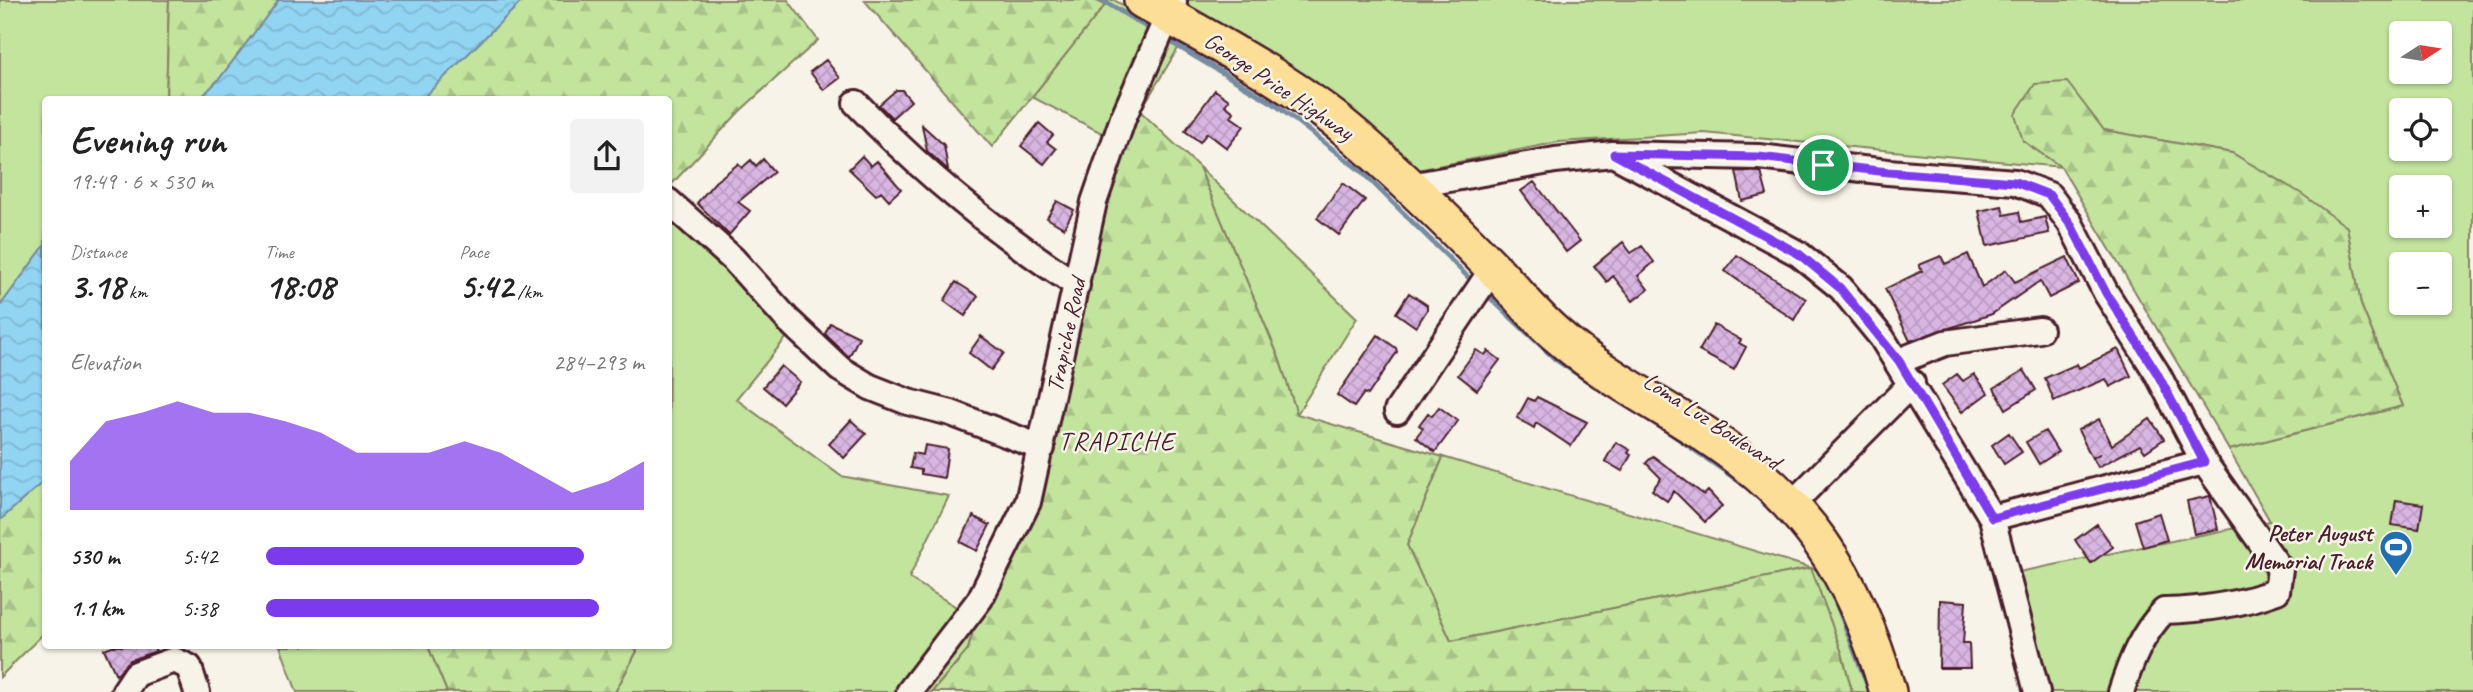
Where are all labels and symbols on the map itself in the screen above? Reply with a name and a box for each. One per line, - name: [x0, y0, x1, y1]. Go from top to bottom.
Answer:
- north arrow: [2389, 21, 2452, 84]
- street label: George Price Highway: [1199, 25, 1361, 148]
- pin: [1793, 135, 1853, 195]
- street label: Trapiche Road: [1039, 272, 1093, 395]
- street label: Loma Luz Boulevard: [1638, 365, 1789, 478]
- district label: TRAPICHE: [1059, 425, 1177, 458]
- place label: Peter August Memorial Track: [2245, 518, 2375, 576]
- sports icon: Peter August Memorial Track: [2377, 528, 2415, 577]

